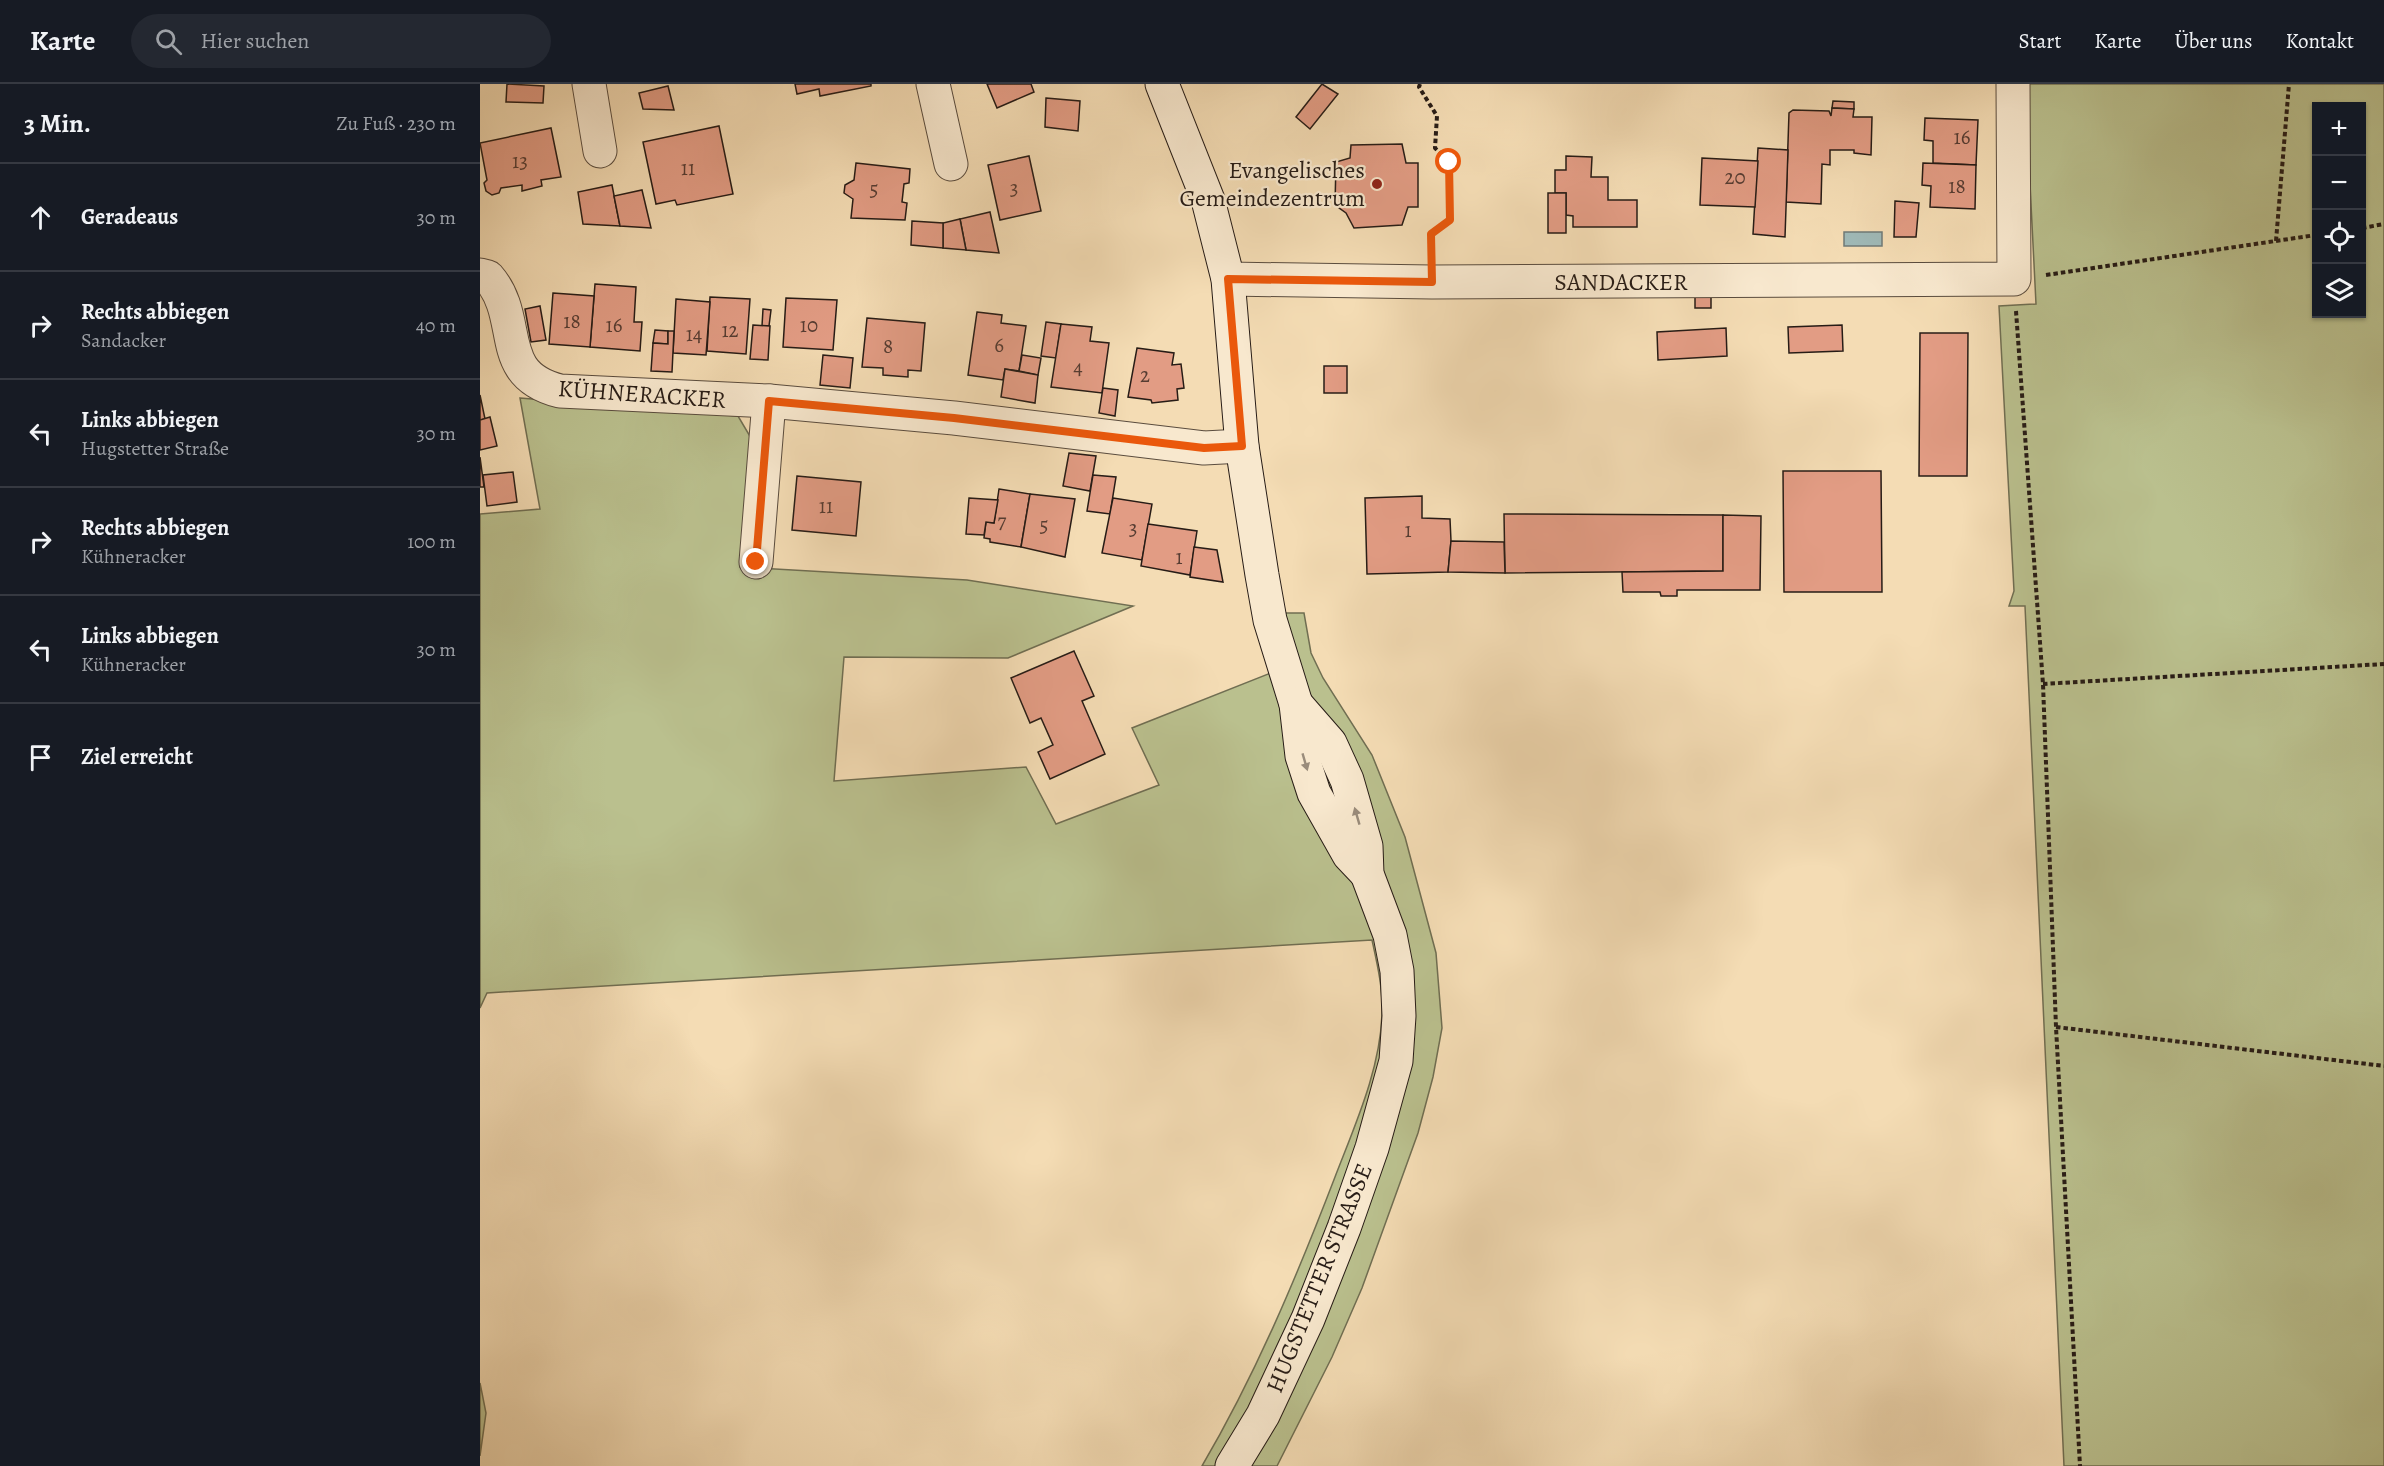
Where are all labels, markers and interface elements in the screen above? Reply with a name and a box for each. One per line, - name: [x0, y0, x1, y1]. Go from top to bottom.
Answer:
- search box: [131, 14, 551, 68]
- text: Karte: [30, 22, 95, 60]
- icon: search: [152, 25, 185, 58]
- text: Hier suchen: [200, 26, 309, 56]
- text: Start: [2019, 27, 2061, 55]
- text: Karte: [2094, 27, 2142, 55]
- text: Über uns: [2175, 27, 2252, 55]
- text: Kontakt: [2285, 27, 2354, 55]
- map controls: [2312, 102, 2366, 318]
- button: +: [2312, 102, 2366, 156]
- text: 3 Min.: [24, 106, 91, 141]
- text: Zu Fuß · 230 m: [336, 110, 456, 137]
- house number: 16: [1954, 123, 1971, 151]
- house number: 13: [512, 147, 528, 175]
- route start: [1435, 148, 1461, 174]
- house number: 11: [681, 154, 695, 182]
- place label: Evangelisches Gemeindezentrum: [1179, 154, 1365, 214]
- button: −: [2312, 156, 2366, 210]
- house number: 20: [1724, 163, 1746, 191]
- house number: 18: [1948, 172, 1966, 200]
- house number: 3: [1010, 174, 1018, 202]
- house number: 5: [869, 175, 879, 203]
- marker: Evangelisches Gemeindezentrum: [1370, 177, 1384, 191]
- icon: ahead: [24, 201, 57, 234]
- text: Geradeaus: [81, 202, 178, 232]
- text: 30 m: [416, 204, 456, 231]
- button: locate: [2312, 210, 2366, 264]
- button: layers: [2312, 264, 2366, 318]
- street label: SANDACKER: [1554, 266, 1688, 298]
- text: Rechts abbiegen: [81, 297, 229, 327]
- house number: 18: [563, 307, 581, 335]
- icon: right: [24, 309, 57, 342]
- house number: 16: [606, 311, 623, 339]
- house number: 10: [800, 311, 818, 339]
- text: 40 m: [416, 312, 456, 339]
- house number: 12: [721, 316, 739, 344]
- house number: 14: [686, 320, 702, 348]
- text: Sandacker: [81, 327, 166, 354]
- house number: 6: [994, 331, 1004, 359]
- house number: 8: [883, 332, 893, 360]
- house number: 4: [1073, 353, 1083, 381]
- house number: 2: [1140, 361, 1150, 389]
- street label: KÜHNERACKER: [557, 372, 727, 416]
- text: Links abbiegen: [81, 405, 219, 435]
- icon: left: [24, 417, 57, 450]
- text: 30 m: [416, 420, 456, 447]
- text: Hugstetter Straße: [81, 435, 229, 462]
- house number: 11: [819, 492, 833, 520]
- house number: 7: [998, 507, 1007, 535]
- house number: 5: [1039, 511, 1049, 539]
- text: Rechts abbiegen: [81, 513, 229, 543]
- house number: 3: [1129, 514, 1137, 542]
- house number: 1: [1404, 516, 1412, 544]
- icon: right: [24, 525, 57, 558]
- text: 100 m: [407, 528, 456, 555]
- text: Kühneracker: [81, 543, 186, 570]
- house number: 1: [1175, 543, 1183, 571]
- route end: [742, 548, 768, 574]
- text: Links abbiegen: [81, 621, 219, 651]
- icon: left: [24, 633, 57, 666]
- text: 30 m: [416, 636, 456, 663]
- text: Kühneracker: [81, 651, 186, 678]
- icon: arrive: [24, 741, 57, 774]
- text: Ziel erreicht: [81, 742, 193, 772]
- one-way arrow: [1300, 753, 1310, 771]
- one-way arrow: [1352, 807, 1361, 825]
- street label: HUGSTETTER STRASSE: [1258, 1159, 1380, 1397]

